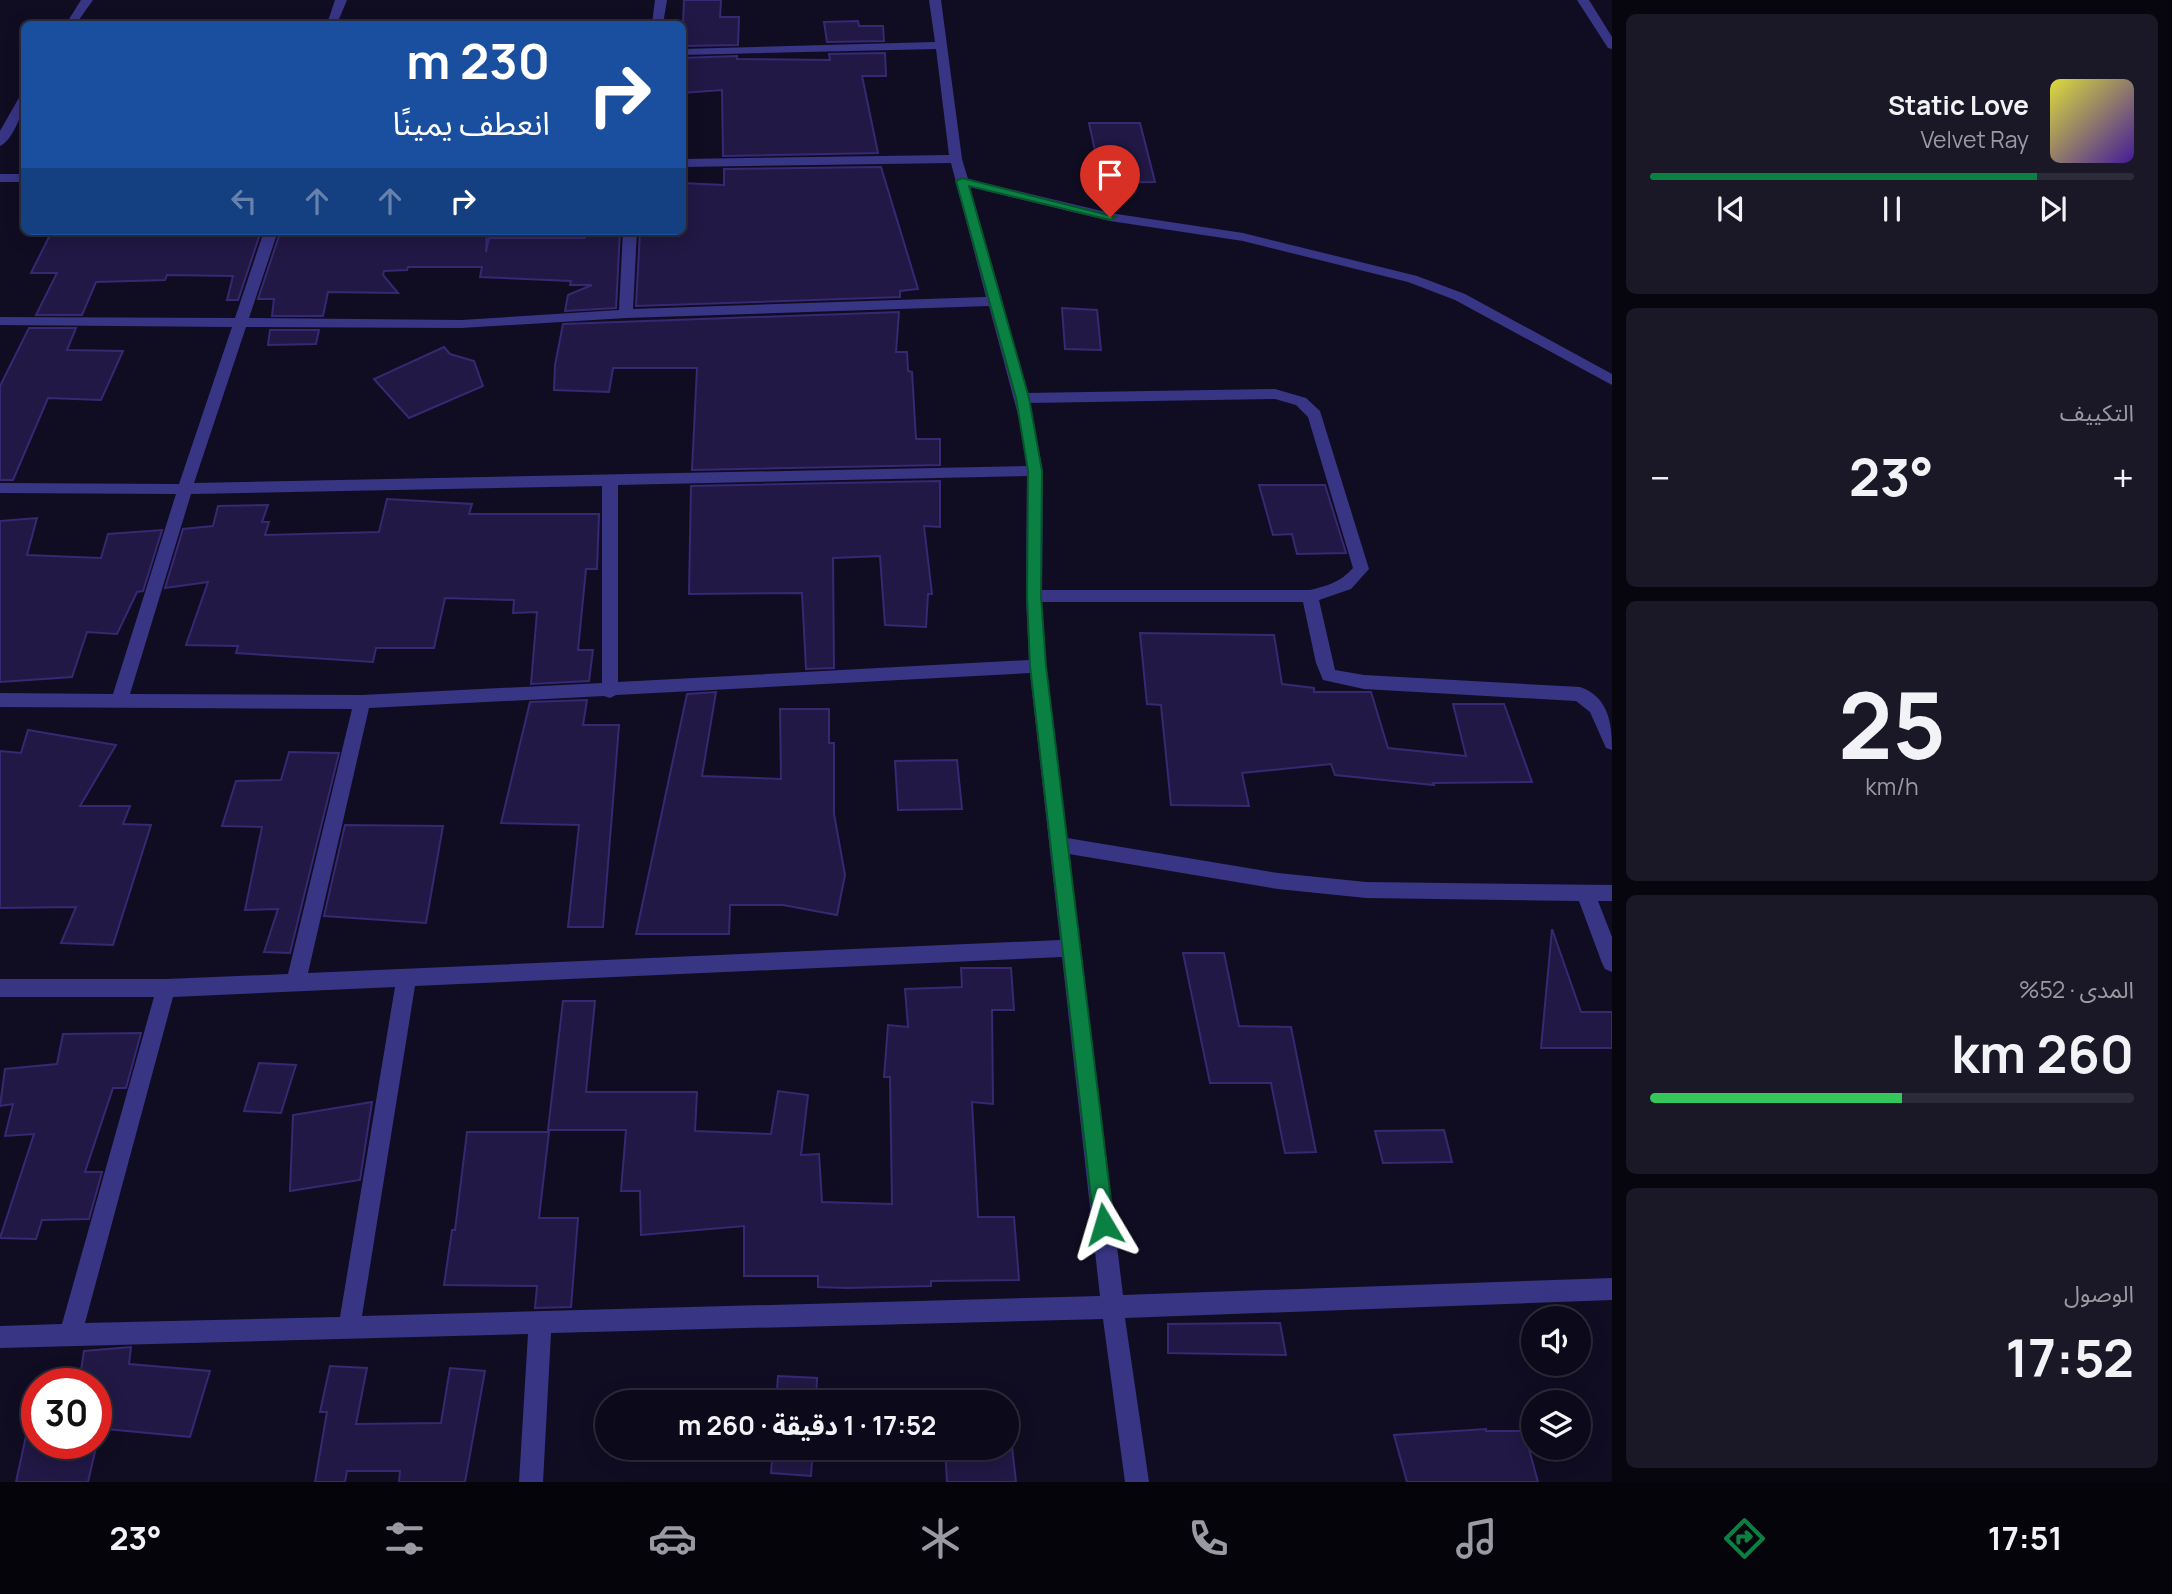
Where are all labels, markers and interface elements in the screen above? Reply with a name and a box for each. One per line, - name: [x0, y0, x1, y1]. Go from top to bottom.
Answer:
- text: 230 m: [406, 27, 550, 94]
- icon: right: [574, 49, 665, 140]
- text: Static Love: [1888, 87, 2029, 123]
- text: انعطف يمينًا: [393, 101, 550, 145]
- text: Velvet Ray: [1920, 123, 2029, 155]
- pin: [1080, 145, 1140, 217]
- icon: arrive: [1091, 156, 1129, 194]
- icon: left: [225, 182, 263, 220]
- icon: ahead: [298, 182, 336, 220]
- icon: ahead: [371, 182, 409, 220]
- icon: right: [444, 182, 482, 220]
- icon: previous: [1712, 190, 1750, 228]
- icon: pause: [1873, 190, 1911, 228]
- icon: next: [2034, 190, 2072, 228]
- text: التكييف: [2060, 396, 2134, 428]
- text: 23°: [1849, 441, 1934, 512]
- text: −: [1650, 451, 1671, 503]
- text: +: [2112, 451, 2134, 503]
- text: 25: [1838, 662, 1946, 786]
- text: km/h: [1865, 770, 1919, 802]
- text: المدى · 52%: [2019, 973, 2134, 1005]
- text: 260 km: [1951, 1018, 2134, 1089]
- position arrow: [1067, 1187, 1141, 1261]
- text: الوصول: [2064, 1277, 2134, 1309]
- map controls: [1521, 1306, 1591, 1460]
- button: sound: [1521, 1306, 1591, 1376]
- text: 17:52: [2006, 1322, 2134, 1393]
- speed limit sign: 30: [21, 1368, 112, 1459]
- button: layers: [1521, 1390, 1591, 1460]
- text: 17:52 · 1 دقيقة · 260 m: [678, 1407, 936, 1443]
- icon: filters: [380, 1514, 429, 1563]
- icon: car: [648, 1514, 697, 1563]
- icon: climate: [916, 1514, 965, 1563]
- icon: phone: [1184, 1514, 1233, 1563]
- icon: music: [1452, 1514, 1501, 1563]
- icon: directions: [1720, 1514, 1769, 1563]
- text: 23°: [110, 1516, 162, 1560]
- text: 17:51: [1988, 1516, 2063, 1560]

